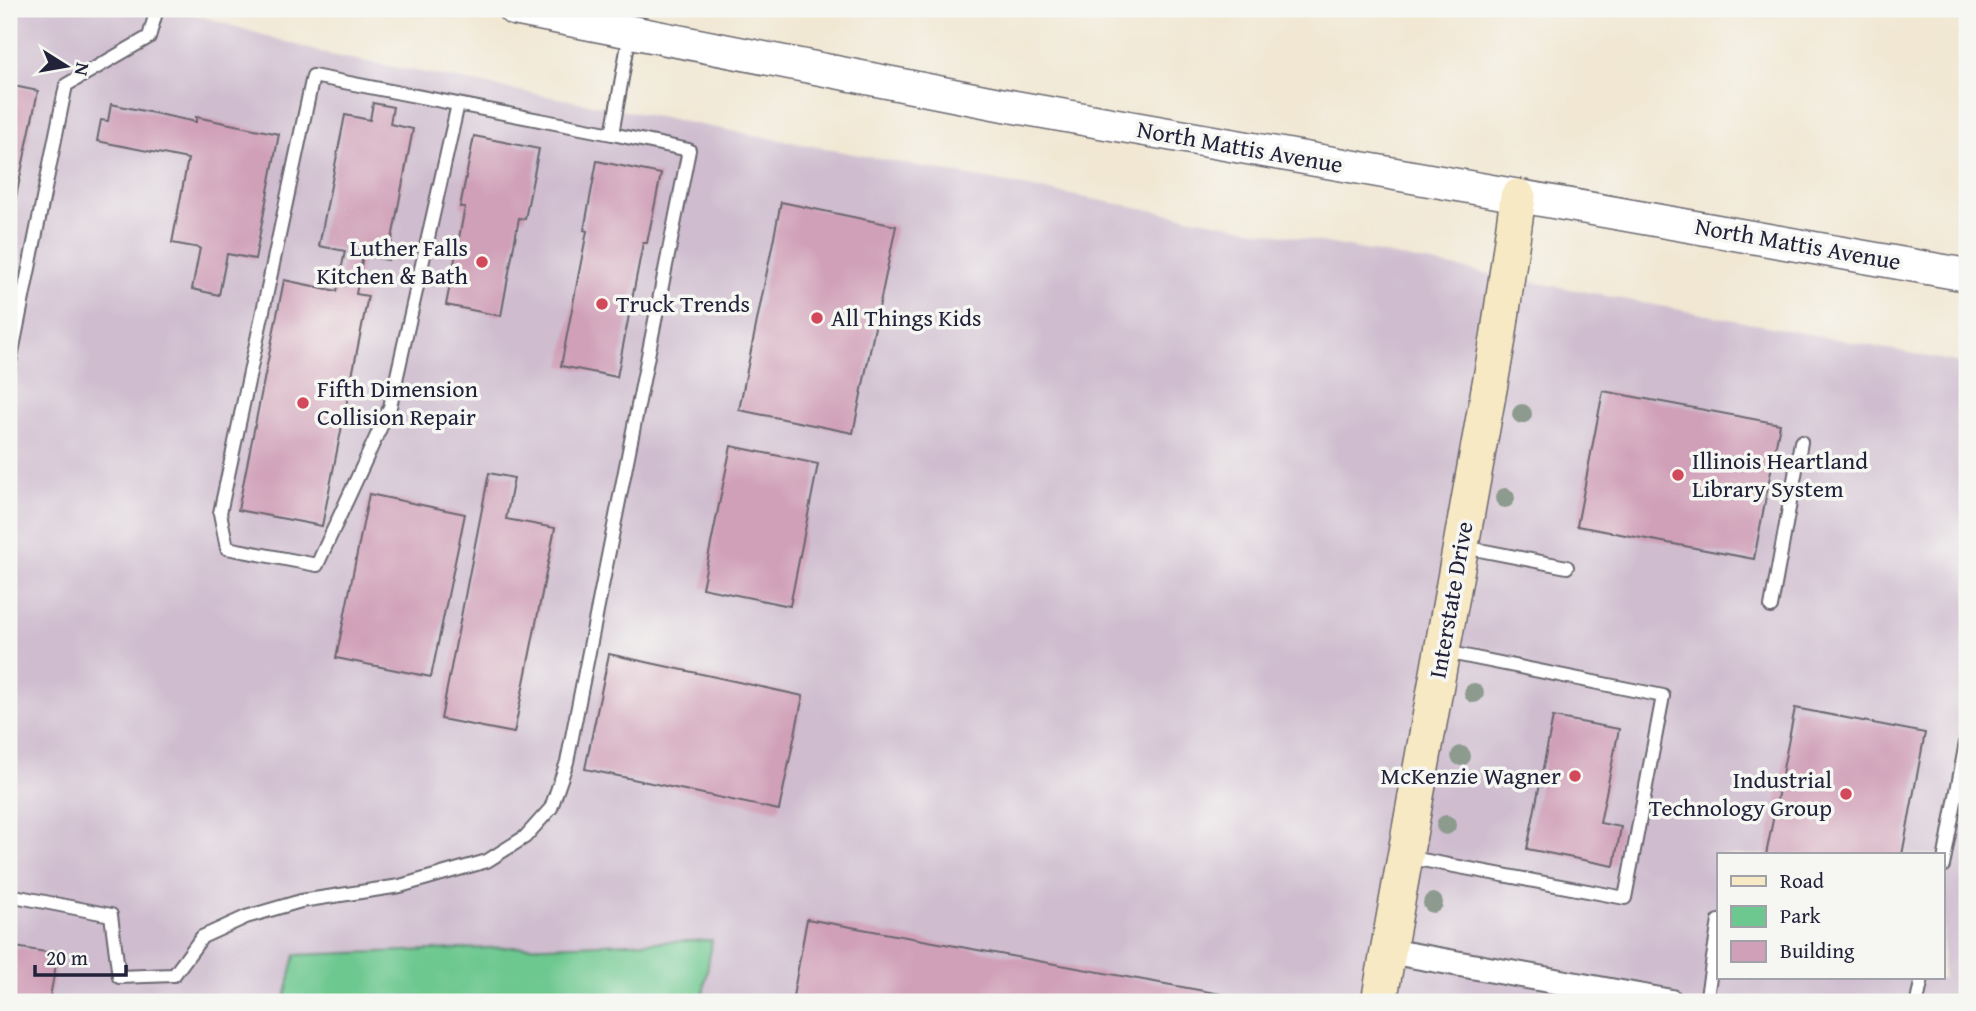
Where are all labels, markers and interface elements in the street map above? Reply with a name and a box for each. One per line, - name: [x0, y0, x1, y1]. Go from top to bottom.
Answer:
- north arrow: [32, 32, 102, 102]
- text: N: [68, 60, 98, 78]
- street label: North Mattis Avenue: [1134, 111, 1346, 182]
- street label: North Mattis Avenue: [1692, 208, 1904, 279]
- place label: Luther Falls Kitchen & Bath: [316, 230, 469, 293]
- marker: Luther Falls Kitchen & Bath: [474, 254, 490, 270]
- place label: Truck Trends: [616, 286, 750, 321]
- marker: Truck Trends: [594, 296, 610, 312]
- place label: All Things Kids: [831, 300, 982, 335]
- marker: All Things Kids: [809, 310, 825, 326]
- place label: Fifth Dimension Collision Repair: [317, 371, 479, 434]
- marker: Fifth Dimension Collision Repair: [295, 395, 311, 411]
- place label: Illinois Heartland Library System: [1692, 443, 1868, 506]
- marker: Illinois Heartland Library System: [1670, 467, 1686, 483]
- street label: Interstate Drive: [1419, 519, 1482, 681]
- place label: McKenzie Wagner: [1381, 758, 1561, 793]
- place label: Industrial Technology Group: [1649, 762, 1832, 825]
- marker: McKenzie Wagner: [1567, 768, 1583, 784]
- marker: Industrial Technology Group: [1838, 786, 1854, 802]
- legend: [1717, 853, 1944, 979]
- text: Road: [1780, 865, 1825, 896]
- text: Park: [1780, 900, 1821, 931]
- scale bar: [35, 934, 126, 978]
- text: Building: [1780, 935, 1855, 966]
- text: 20 m: [46, 942, 88, 973]

